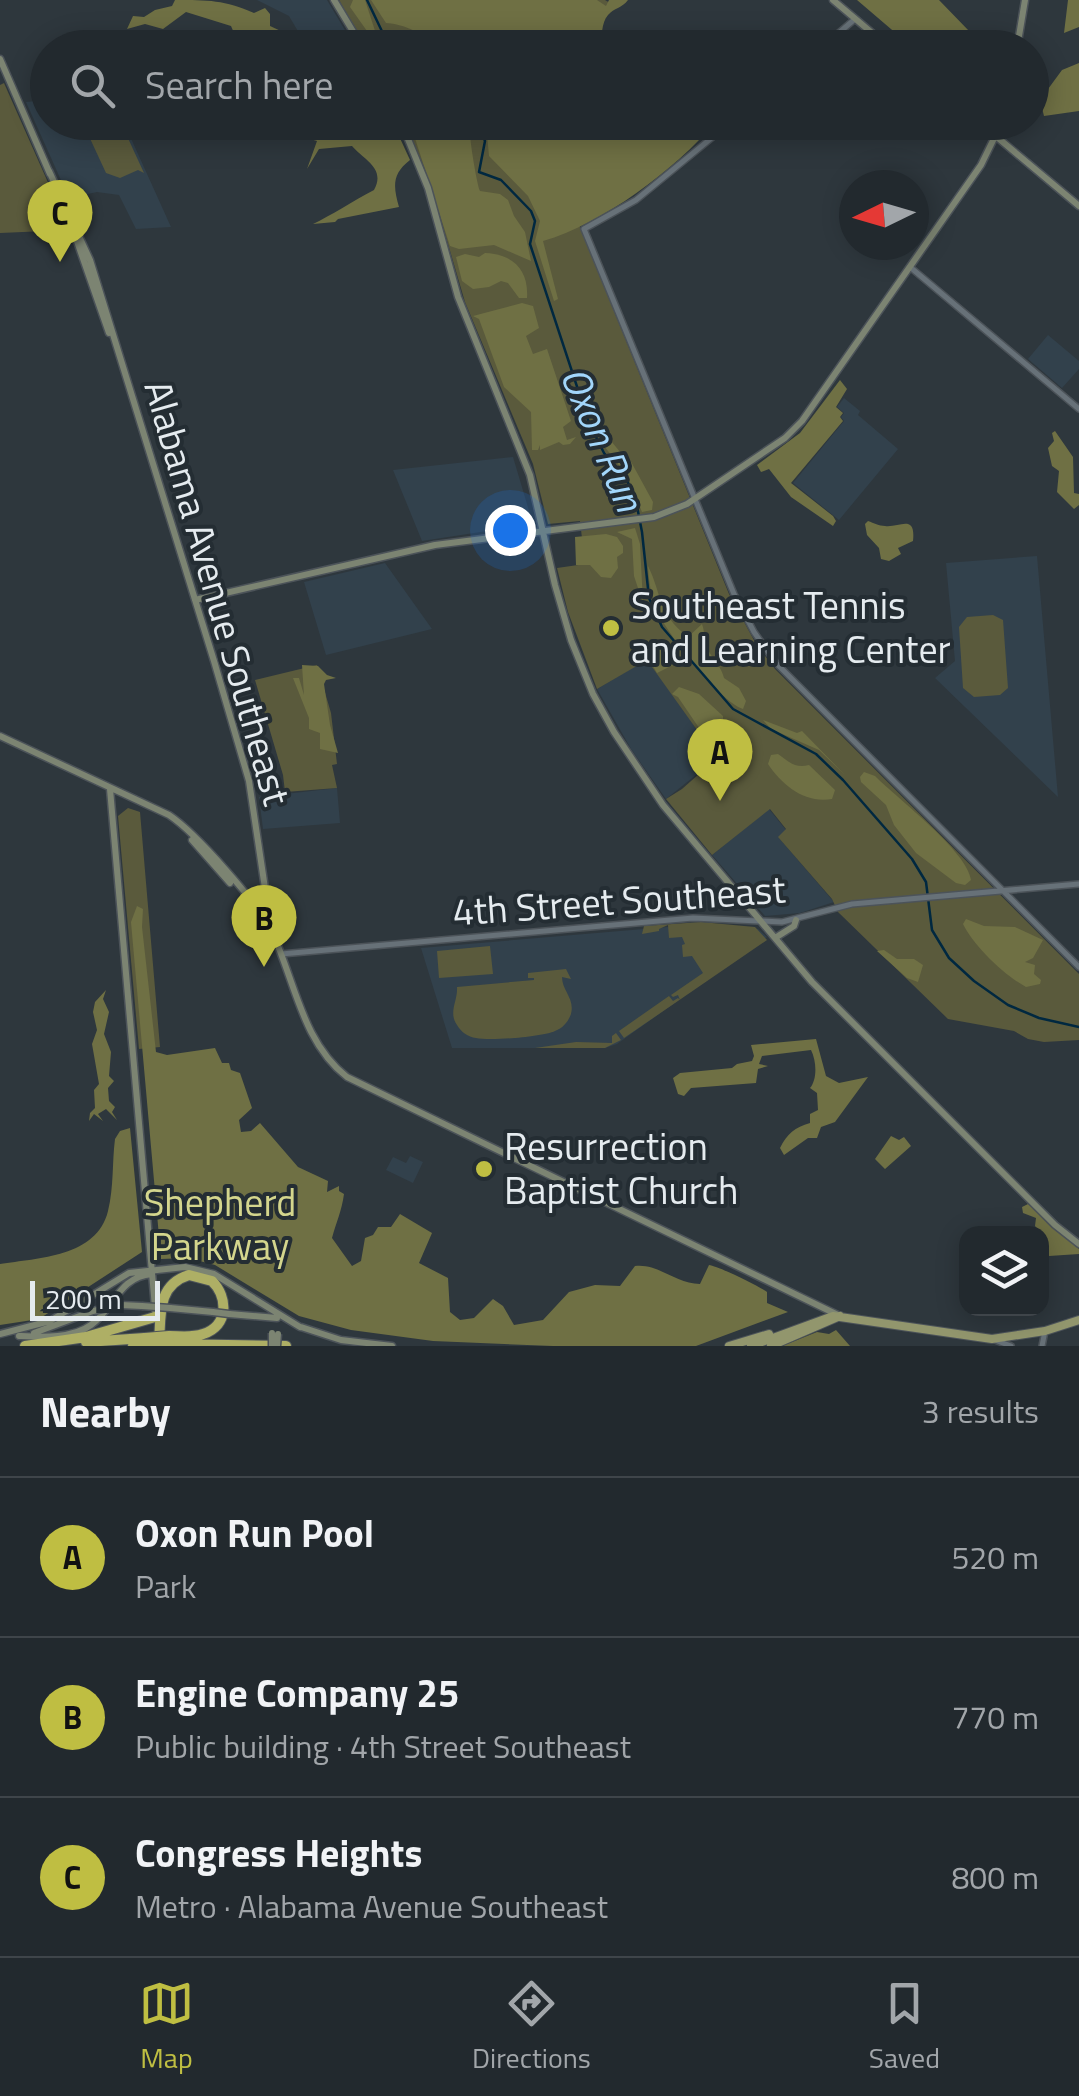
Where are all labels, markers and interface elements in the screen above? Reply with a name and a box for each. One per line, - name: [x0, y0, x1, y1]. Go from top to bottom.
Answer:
- search box: [30, 30, 1049, 140]
- text: Search here: [145, 56, 333, 114]
- icon: search: [65, 58, 120, 113]
- north arrow: [839, 170, 929, 260]
- pin: C: [28, 180, 92, 262]
- water label: Oxon Run: [545, 357, 661, 522]
- street label: Alabama Avenue Southeast: [129, 373, 306, 812]
- your location: [485, 505, 536, 556]
- place label: Southeast Tennis and Learning Center: [631, 576, 951, 678]
- marker: Southeast Tennis and Learning Center: [600, 617, 622, 639]
- pin: A: [688, 718, 752, 801]
- street label: 4th Street Southeast: [451, 859, 787, 941]
- pin: B: [232, 884, 296, 967]
- place label: Resurrection Baptist Church: [504, 1117, 738, 1219]
- marker: Resurrection Baptist Church: [473, 1158, 495, 1180]
- park label: Shepherd Parkway: [144, 1173, 296, 1275]
- map controls: [959, 1226, 1049, 1316]
- button: layers: [959, 1226, 1049, 1316]
- scale bar: [30, 1276, 160, 1320]
- text: 200 m: [45, 1277, 122, 1320]
- text: Nearby: [40, 1379, 171, 1443]
- text: 3 results: [922, 1387, 1039, 1435]
- text: Oxon Run Pool: [135, 1504, 374, 1562]
- text: A: [63, 1533, 82, 1581]
- text: 520 m: [951, 1533, 1039, 1581]
- text: Park: [135, 1562, 196, 1610]
- text: Engine Company 25: [135, 1664, 459, 1722]
- text: B: [63, 1693, 82, 1741]
- text: 770 m: [951, 1693, 1039, 1741]
- text: Public building · 4th Street Southeast: [135, 1722, 631, 1770]
- text: Congress Heights: [135, 1824, 422, 1882]
- text: C: [64, 1853, 81, 1901]
- text: 800 m: [951, 1853, 1039, 1901]
- text: Metro · Alabama Avenue Southeast: [135, 1882, 608, 1930]
- tab: Map: [139, 1976, 194, 2079]
- tab: Directions: [472, 1976, 591, 2079]
- tab: Saved: [869, 1976, 940, 2079]

